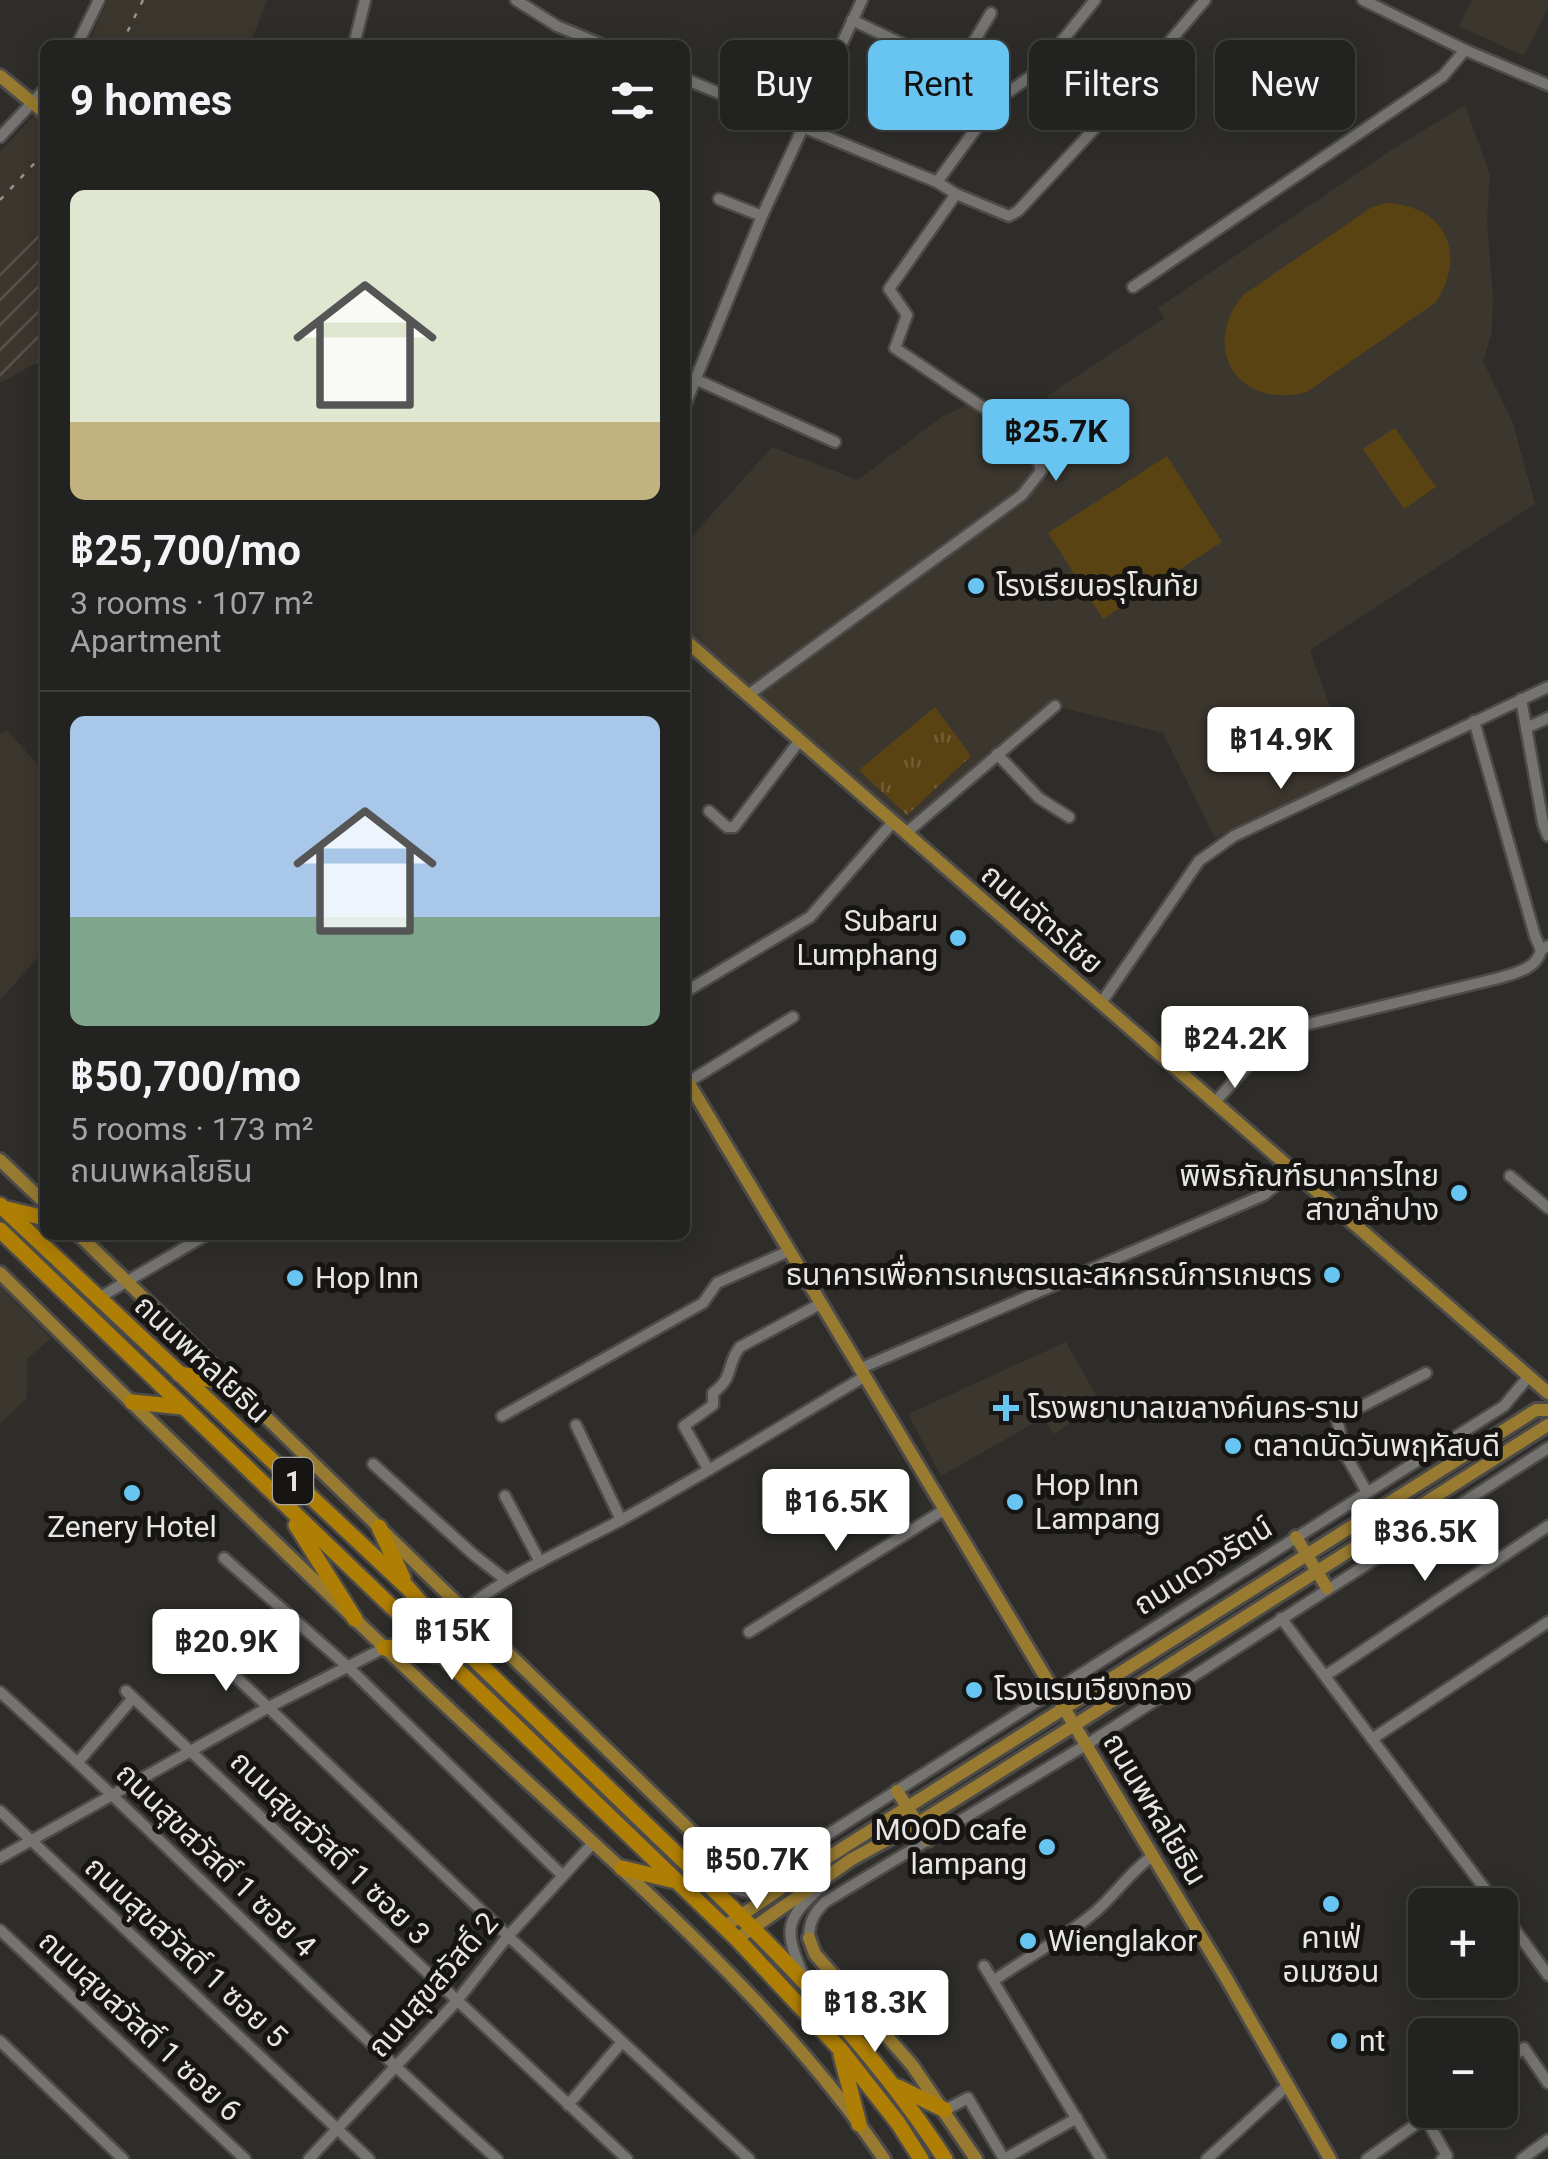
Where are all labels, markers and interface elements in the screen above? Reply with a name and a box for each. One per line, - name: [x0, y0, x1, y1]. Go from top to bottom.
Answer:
- chip: Buy: [720, 40, 848, 130]
- chip: Rent: [868, 40, 1009, 130]
- chip: Filters: [1029, 40, 1195, 130]
- chip: New: [1215, 40, 1355, 130]
- icon: filters: [605, 73, 660, 128]
- text: 9 homes: [70, 76, 232, 125]
- icon: home: [275, 255, 455, 435]
- pin: ฿25.7K: [975, 399, 1137, 484]
- text: ฿25.7K: [1004, 412, 1108, 450]
- text: ฿25,700/mo: [70, 526, 301, 575]
- place label: โรงเรียนอรุโณทัย: [996, 568, 1199, 604]
- marker: โรงเรียนอรุโณทัย: [965, 575, 987, 597]
- text: 3 rooms · 107 m²: [70, 584, 313, 622]
- text: Apartment: [70, 622, 222, 660]
- pin: ฿14.9K: [1200, 707, 1362, 792]
- text: ฿14.9K: [1229, 720, 1333, 758]
- icon: home: [275, 781, 455, 961]
- street label: ถนนฉัตรไชย: [974, 856, 1110, 981]
- place label: Subaru Lumphang: [797, 903, 938, 972]
- marker: Subaru Lumphang: [947, 927, 969, 949]
- pin: ฿24.2K: [1154, 1006, 1316, 1091]
- text: ฿24.2K: [1183, 1019, 1287, 1057]
- text: ฿50,700/mo: [70, 1052, 301, 1101]
- text: 5 rooms · 173 m²: [70, 1110, 313, 1148]
- text: ถนนพหลโยธิน: [70, 1152, 253, 1190]
- place label: พิพิธภัณฑ์ธนาคารไทย สาขาลำปาง: [1180, 1158, 1439, 1227]
- marker: พิพิธภัณฑ์ธนาคารไทย สาขาลำปาง: [1448, 1182, 1470, 1204]
- place label: ธนาคารเพื่อการเกษตรและสหกรณ์การเกษตร: [786, 1254, 1312, 1292]
- place label: Hop Inn: [315, 1260, 419, 1295]
- marker: ธนาคารเพื่อการเกษตรและสหกรณ์การเกษตร: [1321, 1264, 1343, 1286]
- marker: Hop Inn: [284, 1267, 306, 1289]
- street label: ถนนพหลโยธิน: [128, 1287, 277, 1430]
- place label: โรงพยาบาลเขลางค์นคร-ราม: [1028, 1390, 1360, 1425]
- marker: โรงพยาบาลเขลางค์นคร-ราม: [993, 1395, 1019, 1421]
- place label: ตลาดนัดวันพฤหัสบดี: [1253, 1428, 1500, 1463]
- marker: ตลาดนัดวันพฤหัสบดี: [1222, 1435, 1244, 1457]
- road number: 1: [273, 1458, 313, 1504]
- place label: Hop Inn Lampang: [1035, 1467, 1160, 1536]
- pin: ฿16.5K: [755, 1469, 917, 1554]
- marker: Zenery Hotel: [121, 1482, 143, 1504]
- text: ฿16.5K: [784, 1482, 888, 1520]
- marker: Hop Inn Lampang: [1004, 1491, 1026, 1513]
- pin: ฿36.5K: [1344, 1499, 1506, 1584]
- place label: Zenery Hotel: [47, 1509, 217, 1544]
- street label: ถนนดวงรัตน์: [1127, 1509, 1278, 1622]
- text: ฿36.5K: [1373, 1512, 1477, 1550]
- pin: ฿15K: [393, 1598, 511, 1683]
- pin: ฿20.9K: [145, 1609, 307, 1694]
- text: ฿15K: [414, 1611, 490, 1649]
- text: ฿20.9K: [174, 1622, 278, 1660]
- place label: โรงแรมเวียงทอง: [994, 1672, 1192, 1707]
- marker: โรงแรมเวียงทอง: [963, 1679, 985, 1701]
- street label: ถนนพหลโยธิน: [1096, 1726, 1215, 1891]
- street label: ถนนสุขสวัสดิ์ 1 ซอย 3: [223, 1743, 437, 1953]
- street label: ถนนสุขสวัสดิ์ 1 ซอย 4: [109, 1755, 323, 1965]
- place label: MOOD cafe lampang: [874, 1812, 1027, 1881]
- pin: ฿50.7K: [676, 1827, 838, 1912]
- marker: MOOD cafe lampang: [1036, 1836, 1058, 1858]
- text: ฿50.7K: [705, 1840, 809, 1878]
- street label: ถนนสุขสวัสดิ์ 1 ซอย 5: [77, 1849, 295, 2055]
- map controls: [1408, 1888, 1518, 2128]
- button: +: [1408, 1888, 1518, 1998]
- marker: คาเฟ่ อเมซอน: [1320, 1893, 1342, 1915]
- street label: ถนนสุขสวัสดิ์ 2: [360, 1905, 506, 2065]
- place label: คาเฟ่ อเมซอน: [1283, 1920, 1379, 1989]
- street label: ถนนสุขสวัสดิ์ 1 ซอย 6: [31, 1923, 249, 2129]
- place label: Wienglakor: [1048, 1923, 1197, 1958]
- marker: Wienglakor: [1017, 1930, 1039, 1952]
- pin: ฿18.3K: [794, 1970, 956, 2055]
- text: ฿18.3K: [823, 1983, 927, 2021]
- button: −: [1408, 2018, 1518, 2128]
- place label: nt: [1359, 2023, 1385, 2058]
- marker: nt: [1328, 2030, 1350, 2052]

